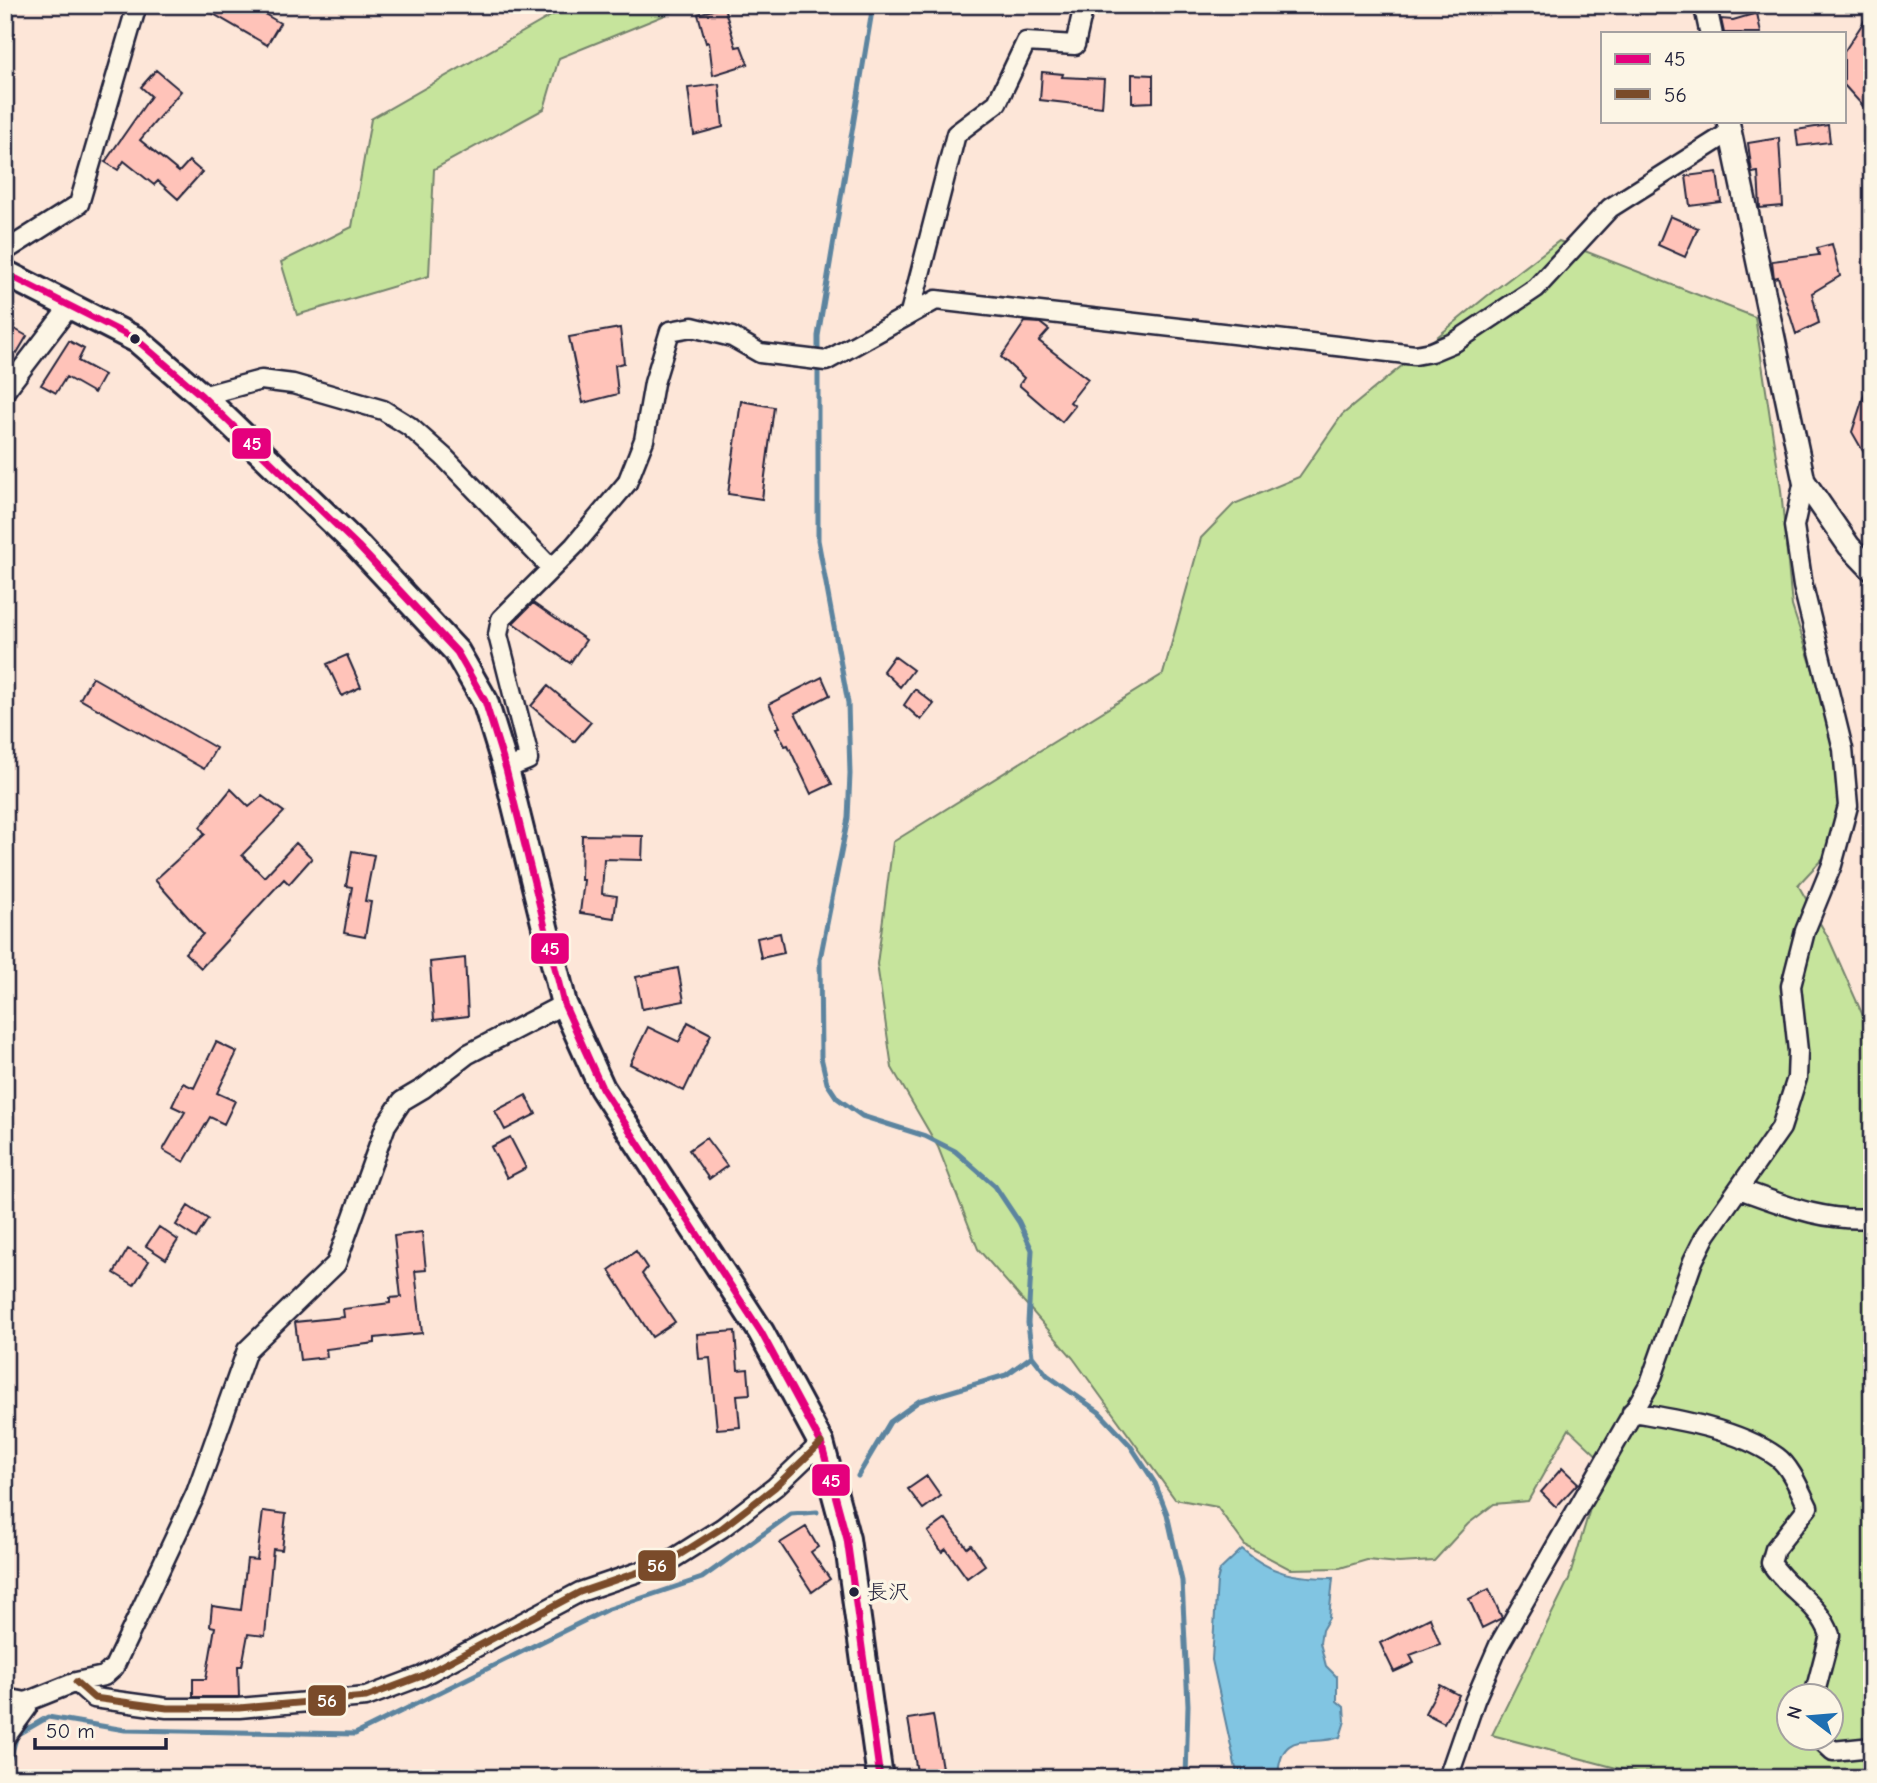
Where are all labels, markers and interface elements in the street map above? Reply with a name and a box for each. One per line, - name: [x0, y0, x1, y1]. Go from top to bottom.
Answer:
- legend: [1601, 32, 1846, 122]
- text: 45: [1664, 47, 1686, 71]
- text: 56: [1664, 83, 1687, 107]
- unlabelled marker: [128, 332, 142, 346]
- line badge: 45: [231, 427, 272, 460]
- text: 45: [242, 433, 262, 455]
- line badge: 45: [530, 932, 570, 965]
- text: 45: [540, 938, 560, 960]
- line badge: 45: [811, 1463, 851, 1497]
- text: 45: [821, 1470, 841, 1492]
- line badge: 56: [637, 1549, 677, 1582]
- text: 56: [647, 1555, 667, 1577]
- place label: 長沢: [867, 1580, 909, 1604]
- marker: 長沢: [847, 1585, 861, 1599]
- north arrow: [1776, 1682, 1846, 1752]
- line badge: 56: [307, 1684, 347, 1717]
- text: 56: [317, 1690, 337, 1712]
- text: N: [1782, 1704, 1807, 1722]
- scale bar: [35, 1706, 166, 1750]
- text: 50 m: [46, 1719, 95, 1743]

